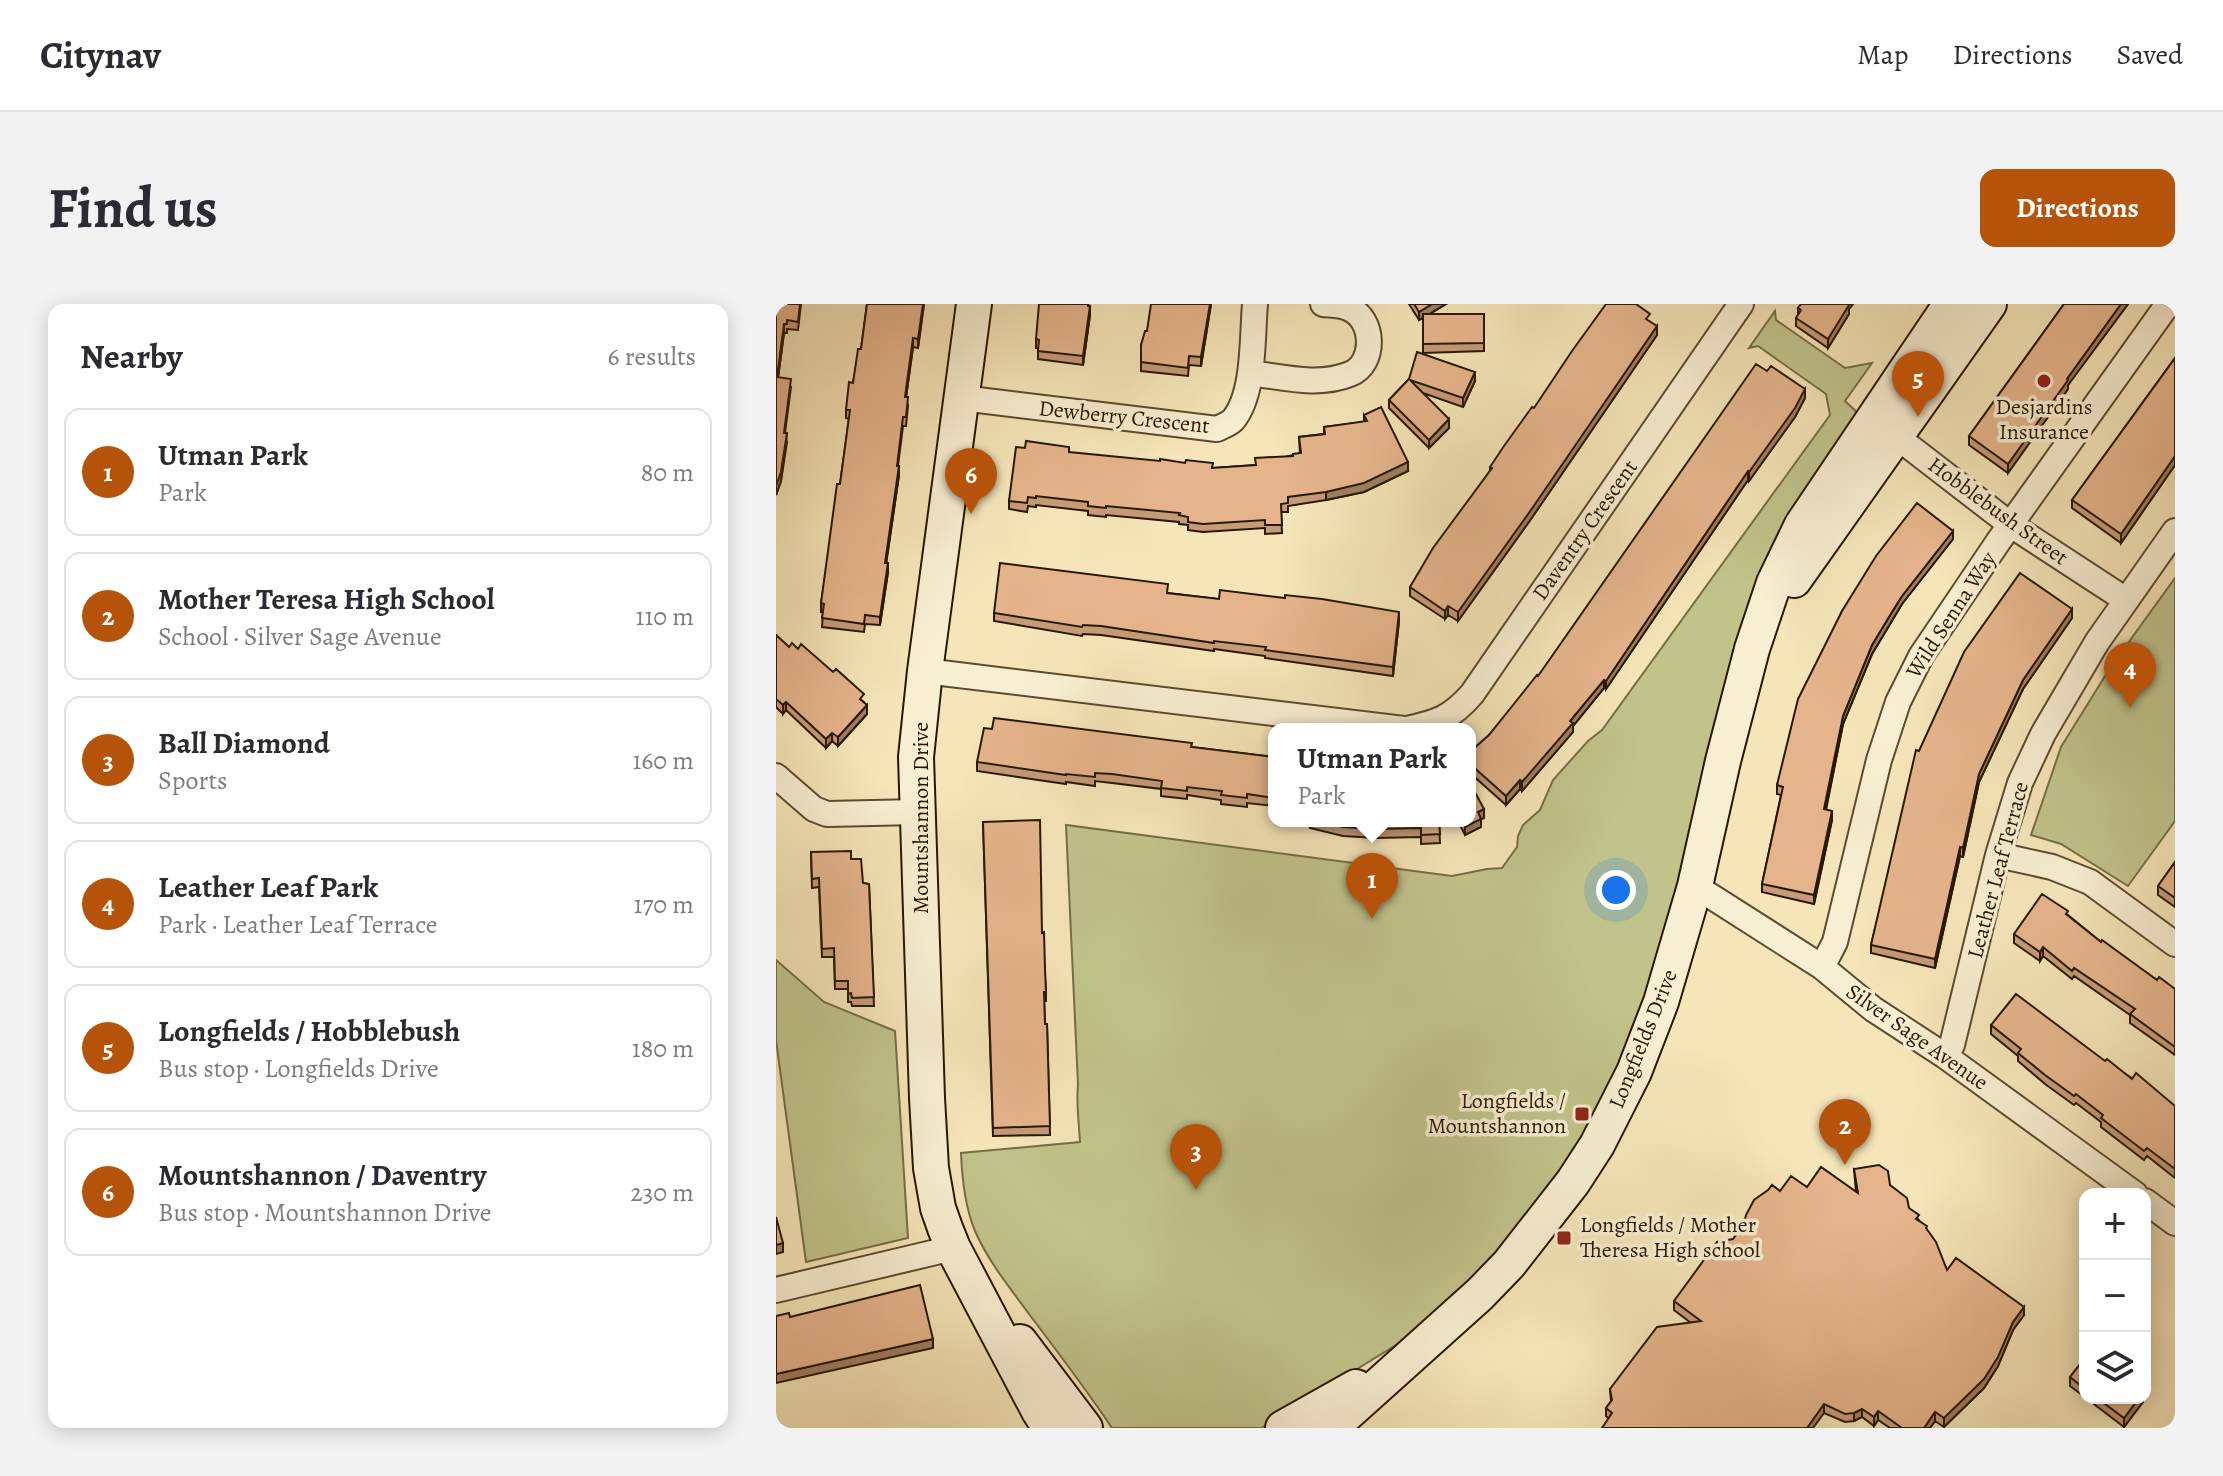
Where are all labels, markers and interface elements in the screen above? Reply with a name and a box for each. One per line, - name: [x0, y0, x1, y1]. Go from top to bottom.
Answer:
- text: Citynav: [40, 29, 161, 81]
- text: Map: [1857, 36, 1908, 74]
- text: Directions: [1952, 36, 2073, 74]
- text: Saved: [2117, 36, 2183, 74]
- button: Directions: [1980, 169, 2175, 247]
- text: Find us: [48, 170, 218, 246]
- text: Nearby: [80, 333, 183, 380]
- text: 6 results: [608, 339, 696, 374]
- pin: 5: [1892, 351, 1944, 417]
- marker: Desjardins Insurance: [2035, 372, 2053, 390]
- place label: Desjardins Insurance: [1995, 392, 2093, 447]
- street label: Dewberry Crescent: [1037, 393, 1211, 441]
- text: Utman Park: [158, 435, 308, 475]
- pin: 6: [945, 448, 997, 514]
- street label: Hobblebush Street: [1922, 450, 2074, 572]
- street label: Daventry Crescent: [1525, 454, 1645, 606]
- text: 1: [103, 455, 113, 490]
- text: 80 m: [641, 455, 694, 490]
- text: Park: [158, 475, 207, 510]
- street label: Wild Senna Way: [1898, 546, 2003, 685]
- text: Mother Teresa High School: [158, 579, 495, 619]
- text: 2: [102, 599, 114, 634]
- text: 110 m: [636, 599, 694, 634]
- text: School · Silver Sage Avenue: [158, 619, 442, 654]
- pin: 4: [2104, 642, 2156, 708]
- street label: Mountshannon Drive: [906, 722, 936, 914]
- text: Ball Diamond: [158, 723, 330, 763]
- popup: [1268, 723, 1476, 827]
- text: Utman Park: [1297, 738, 1447, 778]
- text: 3: [102, 743, 114, 778]
- text: 160 m: [632, 743, 694, 778]
- text: Sports: [158, 763, 227, 798]
- text: Park: [1297, 778, 1346, 813]
- street label: Leather Leaf Terrace: [1960, 778, 2036, 962]
- pin: 1: [1346, 853, 1398, 919]
- text: Leather Leaf Park: [158, 867, 378, 907]
- your location: [1596, 870, 1636, 910]
- text: 4: [102, 887, 114, 922]
- text: 170 m: [634, 887, 694, 922]
- text: Park · Leather Leaf Terrace: [158, 907, 437, 942]
- street label: Longfields Drive: [1601, 965, 1685, 1113]
- street label: Silver Sage Avenue: [1840, 977, 1994, 1097]
- text: Longfields / Hobblebush: [158, 1011, 460, 1051]
- text: 5: [102, 1031, 114, 1066]
- text: 180 m: [632, 1031, 694, 1066]
- text: Bus stop · Longfields Drive: [158, 1051, 439, 1086]
- place label: Longfields / Mountshannon: [1428, 1086, 1566, 1141]
- pin: 2: [1819, 1099, 1871, 1165]
- marker: Longfields / Mountshannon: [1573, 1105, 1591, 1123]
- pin: 3: [1170, 1124, 1222, 1190]
- text: Mountshannon / Daventry: [158, 1155, 486, 1195]
- text: 6: [102, 1175, 114, 1210]
- text: 230 m: [630, 1175, 694, 1210]
- map controls: [2079, 1188, 2151, 1404]
- button: +: [2079, 1188, 2151, 1260]
- text: Bus stop · Mountshannon Drive: [158, 1195, 491, 1230]
- place label: Longfields / Mother Theresa High school: [1580, 1210, 1760, 1265]
- marker: Longfields / Mother Theresa High school: [1555, 1229, 1573, 1247]
- button: −: [2079, 1260, 2151, 1332]
- button: layers: [2079, 1332, 2151, 1404]

